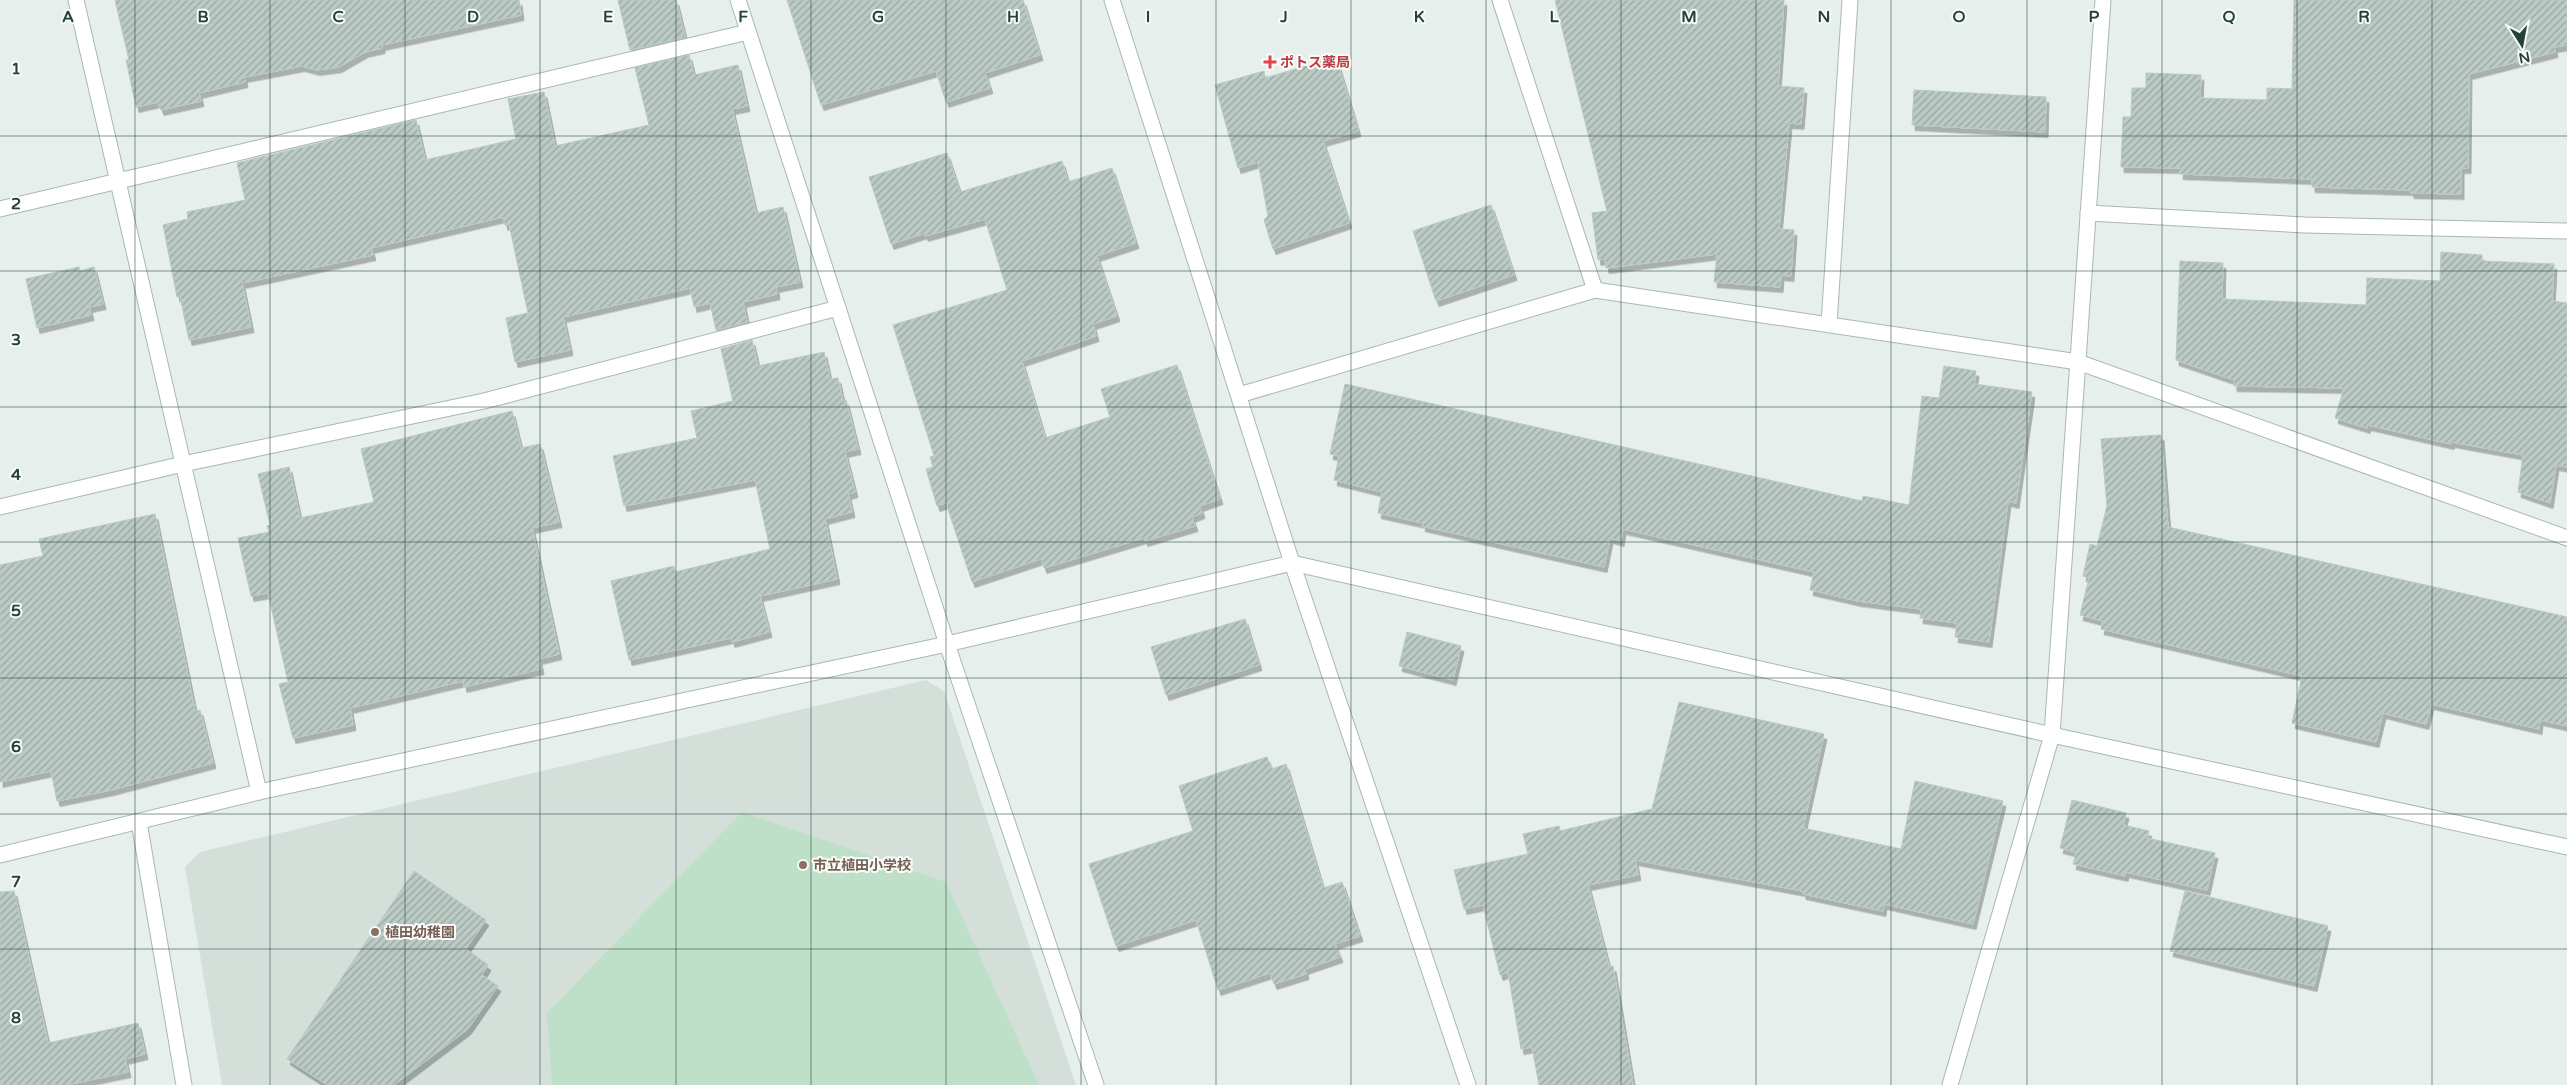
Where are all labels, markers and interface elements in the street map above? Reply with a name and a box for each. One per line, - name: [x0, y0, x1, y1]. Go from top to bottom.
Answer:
- text: A: [62, 7, 74, 27]
- text: B: [197, 7, 209, 27]
- text: C: [332, 7, 344, 27]
- text: D: [467, 7, 479, 27]
- text: E: [603, 7, 613, 27]
- text: F: [738, 7, 748, 27]
- text: G: [872, 7, 884, 27]
- text: H: [1007, 7, 1019, 27]
- text: I: [1146, 7, 1150, 27]
- text: J: [1279, 7, 1288, 27]
- text: K: [1414, 7, 1425, 27]
- text: L: [1549, 7, 1559, 27]
- text: M: [1681, 7, 1697, 27]
- text: N: [1818, 7, 1830, 27]
- text: O: [1953, 7, 1966, 27]
- text: P: [2089, 7, 2100, 27]
- text: Q: [2223, 7, 2236, 27]
- text: R: [2358, 7, 2370, 27]
- north arrow: [2497, 20, 2547, 70]
- text: N: [2517, 48, 2532, 67]
- place label: ポトス薬局: [1280, 54, 1350, 71]
- marker: ポトス薬局: [1264, 56, 1276, 68]
- text: 1: [11, 59, 21, 79]
- text: 2: [11, 194, 21, 214]
- text: 3: [11, 330, 21, 350]
- text: 4: [11, 465, 21, 485]
- text: 5: [11, 601, 21, 621]
- text: 6: [11, 737, 21, 757]
- place label: 市立植田小学校: [813, 857, 911, 874]
- marker: 市立植田小学校: [797, 859, 809, 871]
- text: 7: [11, 872, 21, 892]
- place label: 植田幼稚園: [385, 924, 455, 941]
- marker: 植田幼稚園: [369, 926, 381, 938]
- text: 8: [11, 1008, 21, 1028]

